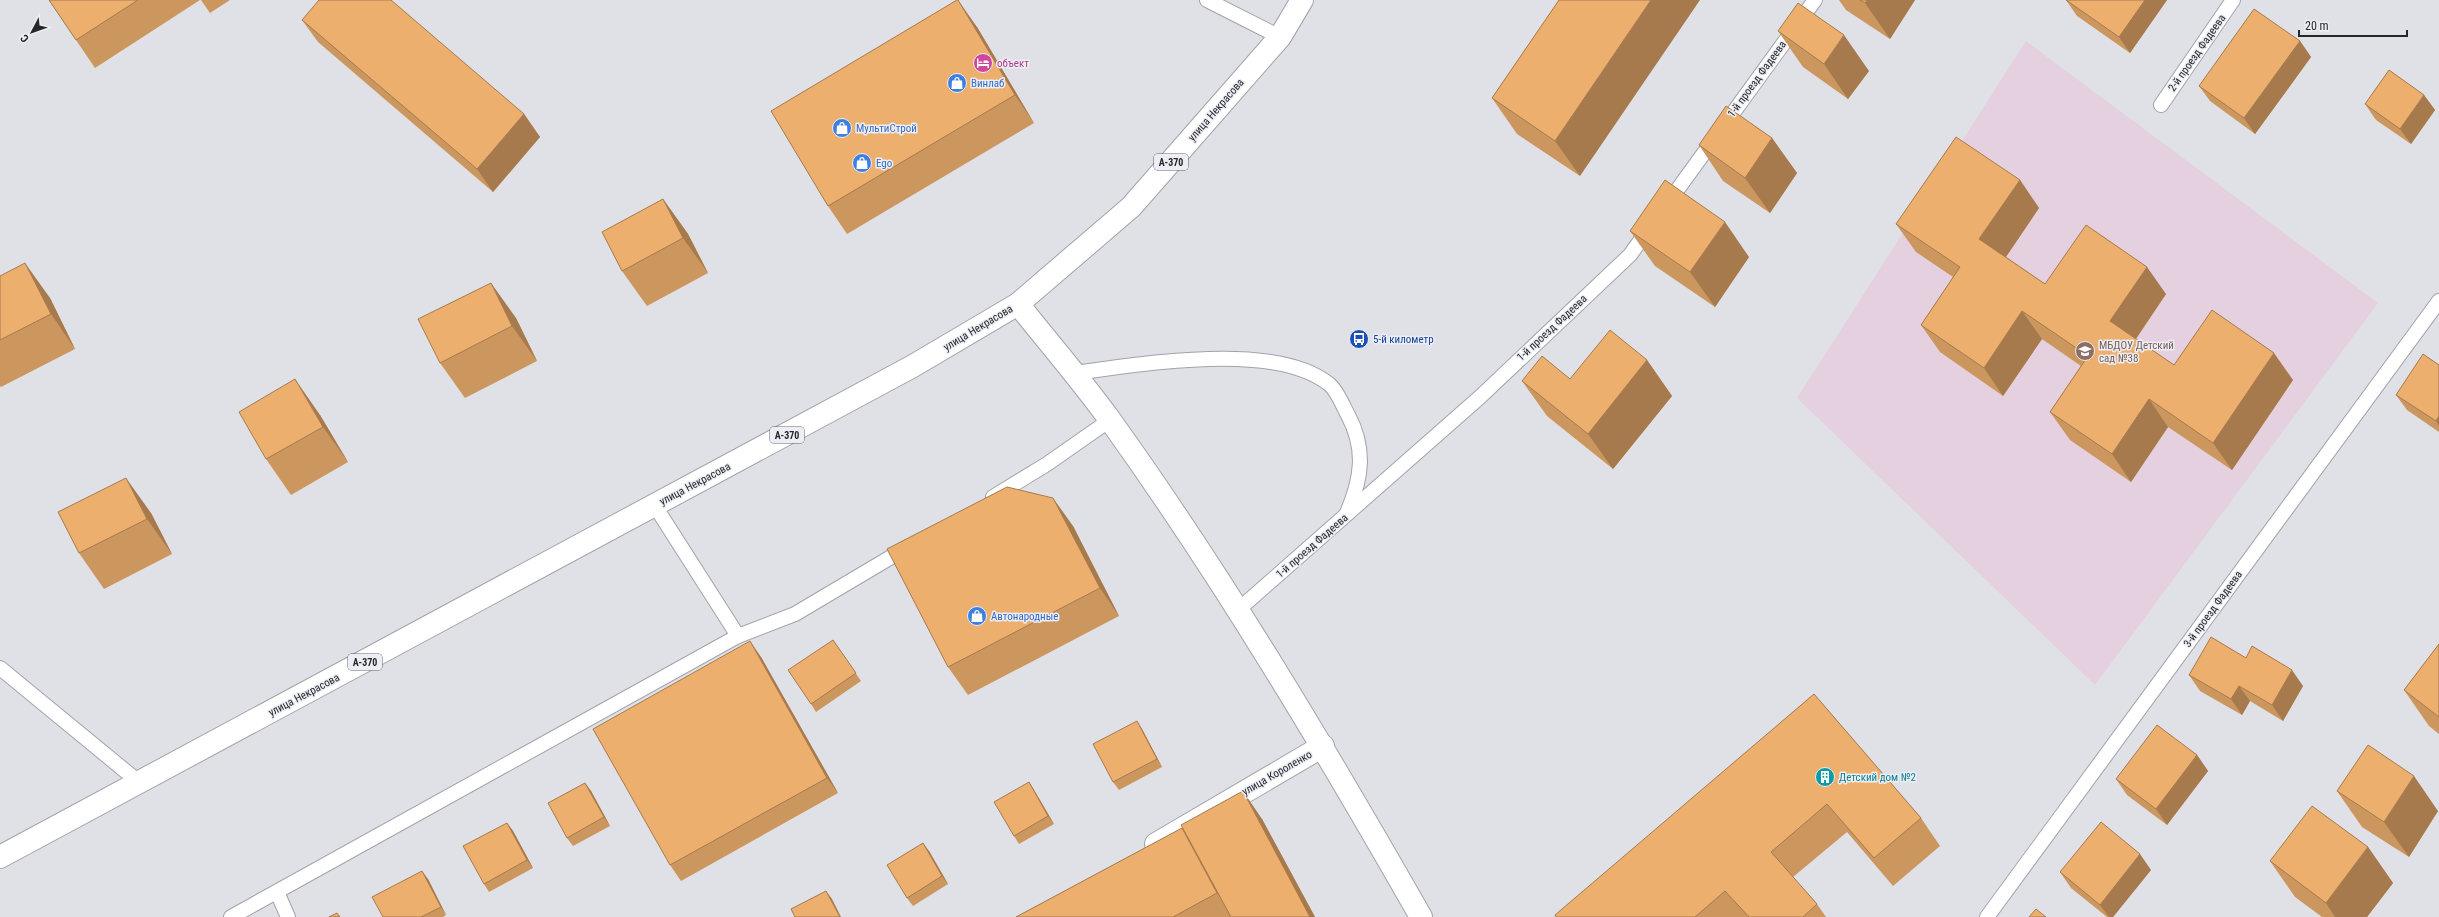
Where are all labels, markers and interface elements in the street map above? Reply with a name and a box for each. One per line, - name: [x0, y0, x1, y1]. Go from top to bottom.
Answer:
- north arrow: [12, 12, 52, 52]
- street label: 2-й проезд Фадеева: [2166, 12, 2228, 94]
- scale bar: [2299, 12, 2407, 38]
- text: 20 m: [2305, 19, 2329, 33]
- text: С: [18, 32, 32, 45]
- street label: 1-й проезд Фадеева: [1725, 38, 1789, 120]
- hotel icon: объект: [972, 52, 994, 74]
- place label: объект: [997, 57, 1029, 70]
- shop icon: Винлаб: [946, 72, 968, 94]
- street label: улица Некрасова: [1185, 76, 1247, 144]
- place label: Винлаб: [971, 77, 1004, 90]
- shop icon: МультиСтрой: [831, 117, 853, 139]
- place label: МультиСтрой: [856, 122, 917, 135]
- shop icon: Ego: [851, 152, 873, 174]
- road number: А-370: [1154, 154, 1188, 170]
- place label: Ego: [876, 157, 893, 170]
- street label: 1-й проезд Фадеева: [1514, 292, 1590, 364]
- street label: улица Некрасова: [941, 302, 1015, 354]
- bus stop icon: 5-й километр: [1348, 328, 1370, 350]
- place label: 5-й километр: [1373, 333, 1434, 346]
- place label: МБДОУ Детский сад №38: [2099, 339, 2174, 365]
- school or university icon: МБДОУ Детский сад №38: [2074, 340, 2096, 362]
- road number: А-370: [770, 427, 804, 443]
- street label: улица Некрасова: [657, 460, 733, 508]
- street label: 1-й проезд Фадеева: [1273, 511, 1351, 581]
- street label: 3-й проезд Фадеева: [2181, 568, 2245, 650]
- shop icon: Автонародные: [966, 605, 988, 627]
- place label: Автонародные: [991, 610, 1058, 623]
- road number: А-370: [348, 654, 382, 670]
- street label: улица Некрасова: [266, 671, 342, 719]
- street label: улица Короленко: [1240, 747, 1315, 798]
- building icon: Детский дом №2: [1814, 766, 1836, 788]
- place label: Детский дом №2: [1839, 771, 1916, 784]

